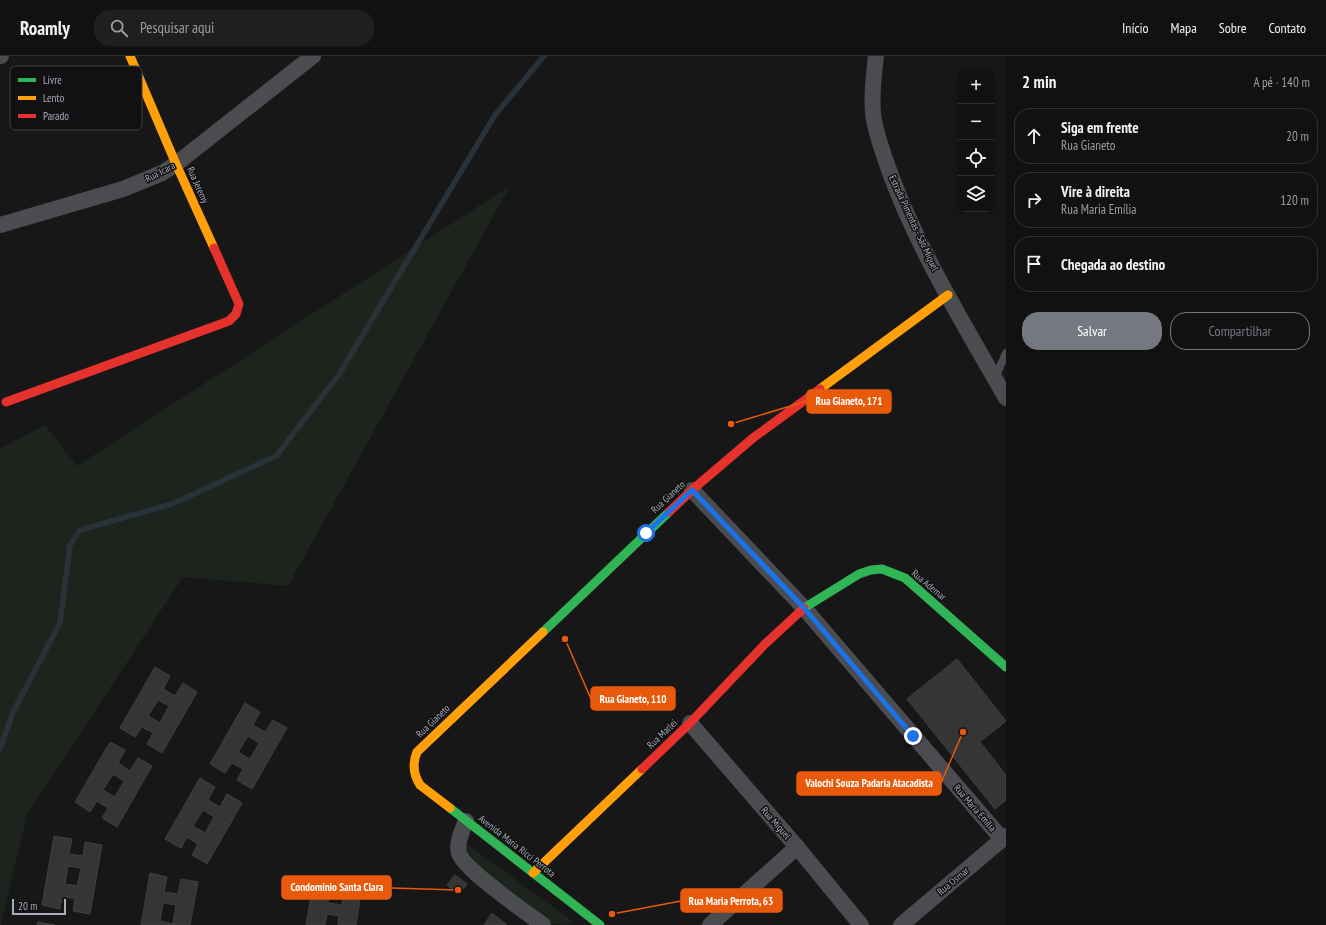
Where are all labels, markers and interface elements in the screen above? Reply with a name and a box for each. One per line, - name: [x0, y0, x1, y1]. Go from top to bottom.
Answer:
- search box: [94, 10, 374, 46]
- text: Roamly: [20, 16, 70, 40]
- icon: search: [108, 17, 130, 39]
- text: Pesquisar aqui: [140, 18, 214, 37]
- text: Início: [1122, 19, 1149, 37]
- text: Mapa: [1171, 19, 1197, 37]
- text: Sobre: [1219, 19, 1247, 37]
- text: Contato: [1269, 19, 1306, 37]
- legend: [10, 66, 142, 130]
- map controls: [958, 68, 994, 212]
- button: +: [958, 68, 994, 104]
- text: 2 min: [1022, 71, 1056, 93]
- text: Livre: [43, 73, 62, 87]
- text: A pé · 140 m: [1253, 74, 1310, 91]
- text: Lento: [43, 91, 64, 105]
- button: −: [958, 104, 994, 140]
- text: Parado: [43, 109, 69, 123]
- text: Siga em frente: [1061, 118, 1139, 137]
- icon: ahead: [1023, 125, 1045, 147]
- text: 20 m: [1286, 128, 1309, 145]
- text: Rua Gianeto: [1061, 137, 1115, 154]
- button: locate: [958, 140, 994, 176]
- street label: Rua Icara: [143, 159, 177, 185]
- street label: Rua Jeremy: [184, 165, 212, 206]
- street label: Estrada Pimentas - São Miguel: [886, 173, 942, 274]
- button: layers: [958, 176, 994, 212]
- text: Vire à direita: [1061, 182, 1130, 201]
- icon: right: [1023, 189, 1045, 211]
- text: 120 m: [1280, 192, 1309, 209]
- text: Rua Maria Emília: [1061, 201, 1137, 218]
- icon: arrive: [1023, 253, 1045, 275]
- text: Chegada ao destino: [1061, 255, 1165, 274]
- button: Salvar: [1022, 312, 1162, 350]
- button: Compartilhar: [1170, 312, 1310, 350]
- callout: Rua Gianeto, 171: [807, 390, 891, 413]
- text: Rua Gianeto, 171: [815, 394, 883, 408]
- street label: Rua Gianeto: [648, 478, 688, 516]
- route start: [637, 524, 655, 542]
- street label: Rua Ademar: [909, 567, 949, 603]
- callout: Rua Gianeto, 110: [591, 687, 675, 710]
- text: Rua Gianeto, 110: [599, 692, 667, 706]
- street label: Rua Gianeto: [413, 702, 453, 740]
- street label: Rua Marlei: [644, 716, 680, 752]
- route end: [904, 727, 922, 745]
- callout: Valochi Souza Padaria Atacadista: [797, 772, 941, 795]
- text: Valochi Souza Padaria Atacadista: [804, 776, 933, 790]
- street label: Rua Maria Emília: [951, 782, 999, 834]
- street label: Rua Miguel: [758, 804, 794, 842]
- street label: Avenida Maria Ricci Perrota: [476, 812, 558, 880]
- street label: Rua Osmar: [935, 864, 972, 898]
- callout: Condomínio Santa Clara: [282, 876, 391, 899]
- text: Condomínio Santa Clara: [291, 880, 384, 894]
- callout: Rua Maria Perrota, 63: [681, 889, 782, 912]
- text: Rua Maria Perrota, 63: [689, 894, 773, 908]
- scale bar: [12, 897, 66, 916]
- text: 20 m: [18, 899, 37, 913]

